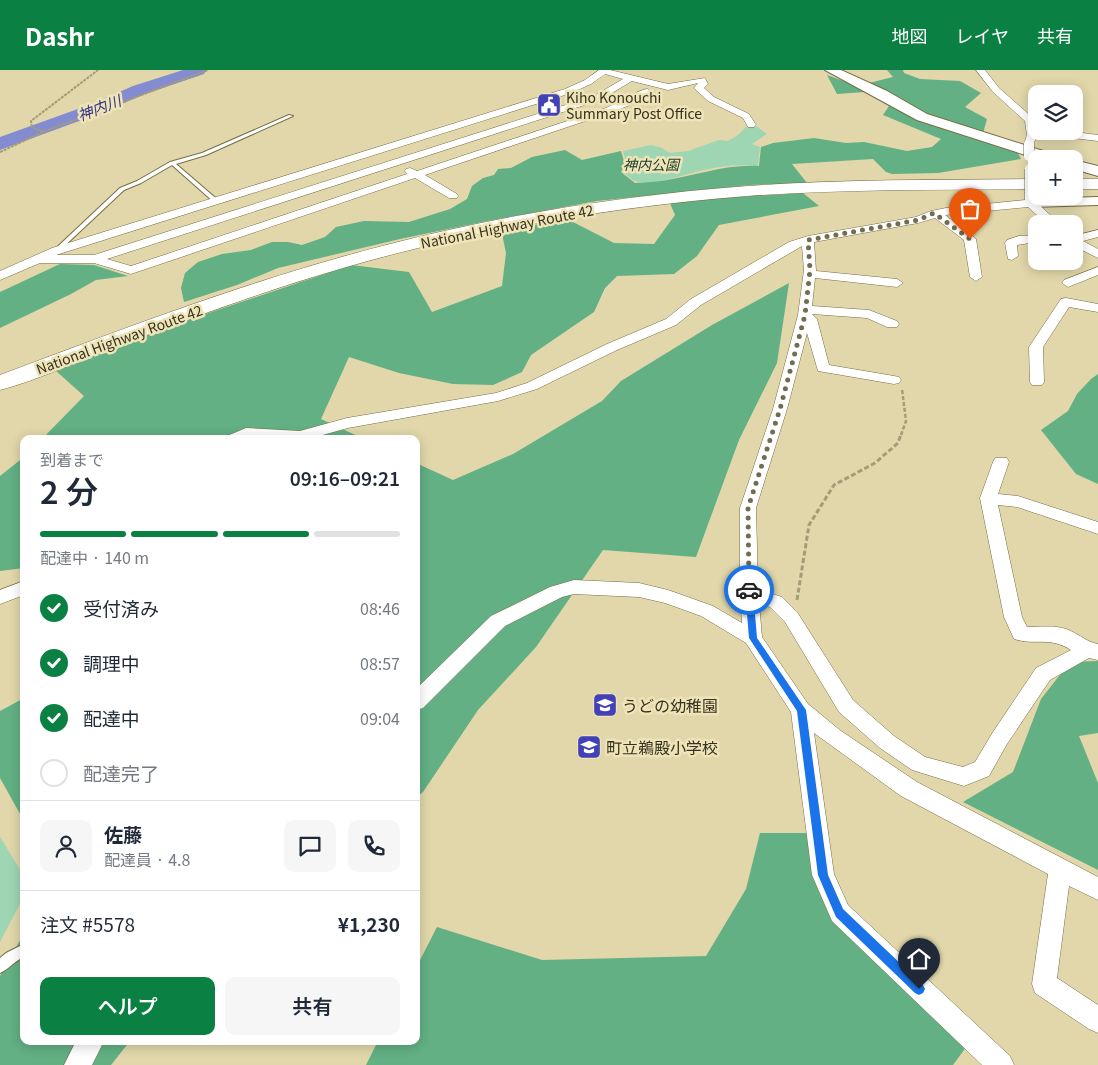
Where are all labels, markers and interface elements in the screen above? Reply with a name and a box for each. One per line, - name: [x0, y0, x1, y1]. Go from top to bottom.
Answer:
- text: Dashr: [25, 18, 94, 53]
- text: 地図: [892, 22, 928, 48]
- text: レイヤ: [956, 22, 1009, 48]
- text: 共有: [1037, 22, 1073, 48]
- map controls: [1028, 85, 1083, 270]
- button: layers: [1028, 85, 1083, 140]
- place label: Kiho Konouchi Summary Post Office: [566, 87, 702, 123]
- water label: 神内川: [74, 88, 126, 125]
- public building icon: Kiho Konouchi Summary Post Office: [536, 92, 562, 118]
- button: +: [1028, 150, 1083, 205]
- park label: 神内公園: [623, 154, 681, 174]
- pin: [949, 188, 991, 239]
- icon: bag: [956, 195, 984, 223]
- street label: National Highway Route 42: [419, 199, 595, 253]
- button: −: [1028, 215, 1083, 270]
- street label: National Highway Route 42: [33, 299, 205, 378]
- text: 到着まで: [40, 447, 104, 471]
- text: 09:16–09:21: [290, 464, 400, 491]
- text: 2 分: [40, 467, 98, 513]
- text: 配達中 · 140 m: [40, 545, 149, 569]
- courier: [724, 565, 774, 615]
- icon: car: [735, 576, 763, 604]
- icon: check: [40, 594, 68, 622]
- text: 受付済み: [83, 594, 159, 621]
- text: 08:46: [360, 596, 400, 620]
- icon: check: [40, 649, 68, 677]
- text: 調理中: [83, 649, 140, 676]
- text: 08:57: [360, 651, 400, 675]
- school or university icon: うどの幼稚園: [592, 692, 618, 718]
- place label: うどの幼稚園: [622, 693, 718, 717]
- icon: check: [40, 704, 68, 732]
- text: 配達中: [83, 704, 140, 731]
- text: 09:04: [360, 706, 400, 730]
- school or university icon: 町立鵜殿小学校: [576, 734, 602, 760]
- place label: 町立鵜殿小学校: [606, 735, 718, 759]
- text: 配達完了: [83, 759, 159, 786]
- button: person: [40, 820, 92, 872]
- text: 佐藤: [104, 820, 142, 847]
- button: chat: [284, 820, 336, 872]
- button: phone: [348, 820, 400, 872]
- text: 配達員 · 4.8: [104, 847, 190, 871]
- text: 注文 #5578: [40, 910, 135, 937]
- text: ¥1,230: [338, 910, 400, 937]
- pin: [898, 938, 940, 989]
- icon: home: [905, 945, 933, 973]
- button: ヘルプ: [40, 977, 215, 1035]
- button: 共有: [225, 977, 400, 1035]

